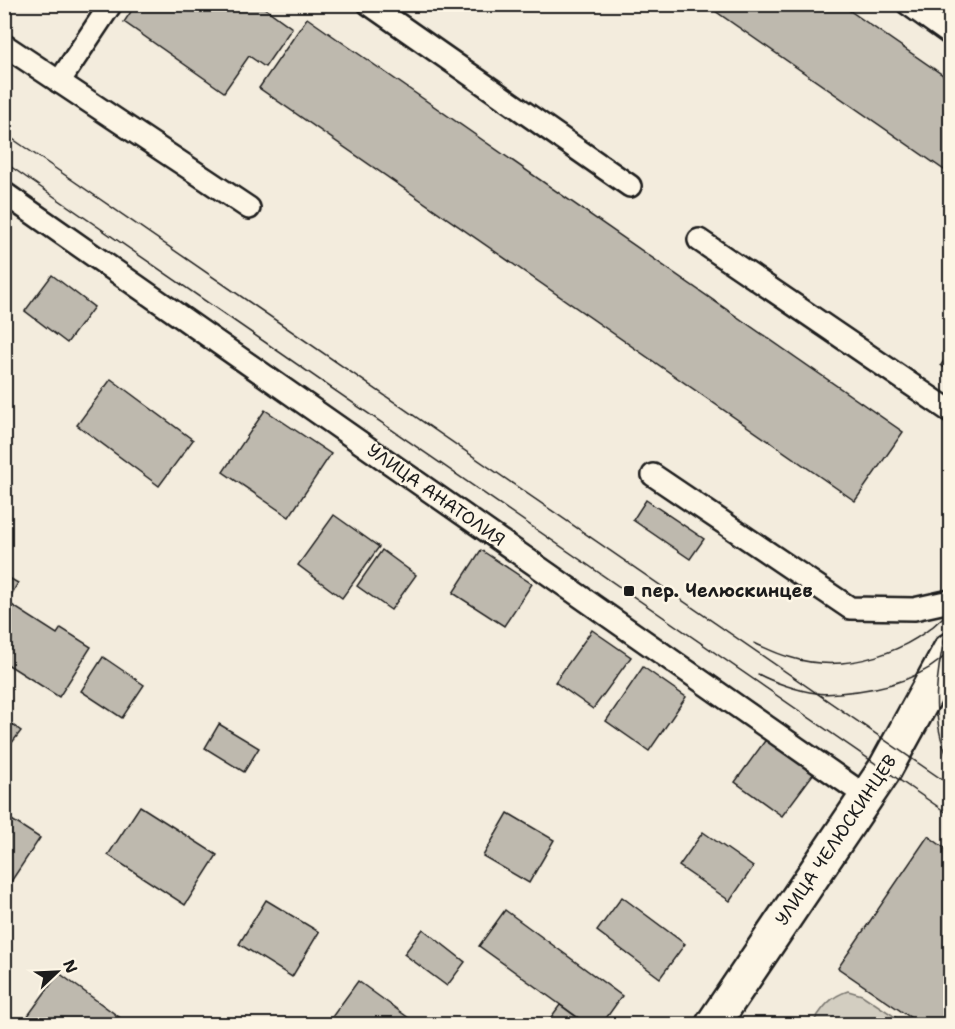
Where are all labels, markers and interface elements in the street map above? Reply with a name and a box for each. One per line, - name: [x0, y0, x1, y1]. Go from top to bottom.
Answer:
- street label: УЛИЦА АНАТОЛИЯ: [362, 438, 510, 552]
- place label: пер. Челюскинцев: [641, 579, 813, 603]
- marker: пер. Челюскинцев: [622, 584, 636, 598]
- street label: УЛИЦА ЧЕЛЮСКИНЦЕВ: [770, 750, 902, 930]
- north arrow: [27, 942, 87, 1002]
- text: N: [58, 956, 82, 976]

